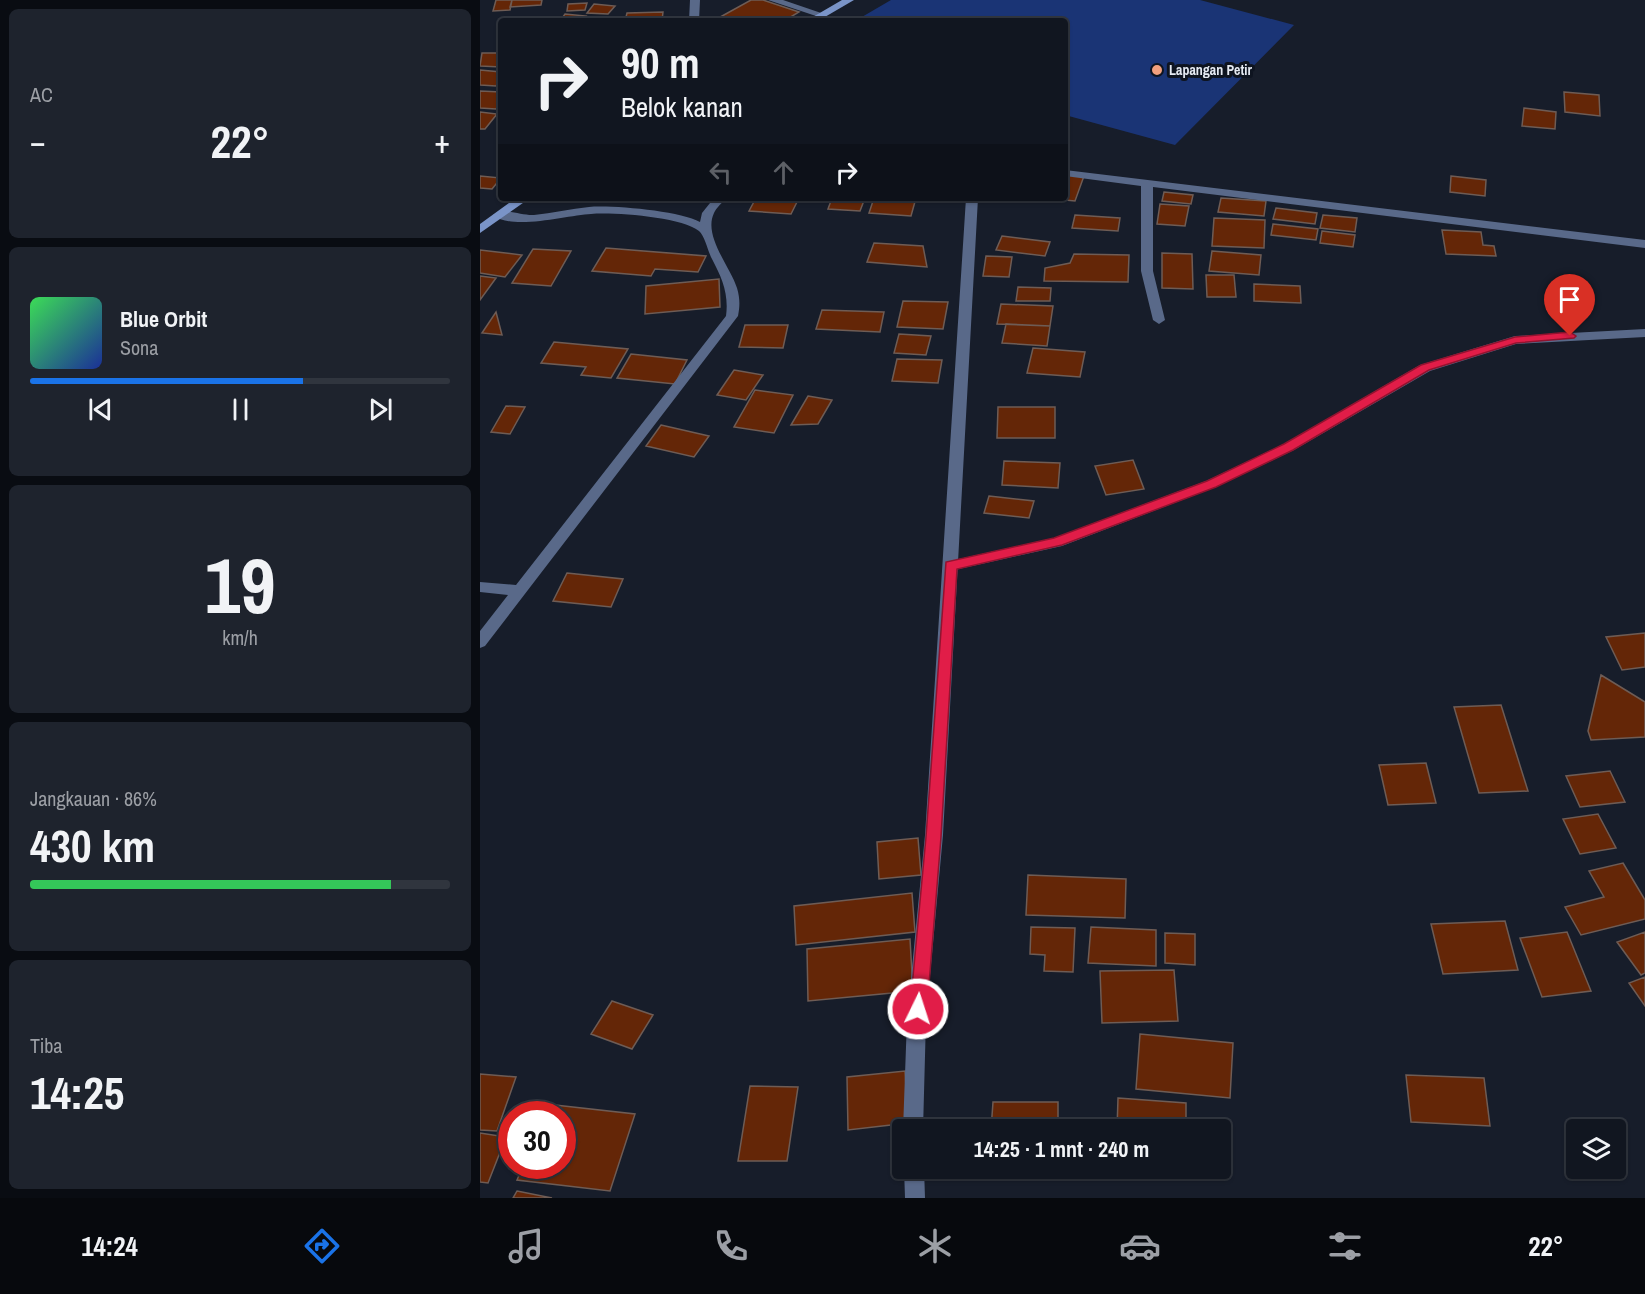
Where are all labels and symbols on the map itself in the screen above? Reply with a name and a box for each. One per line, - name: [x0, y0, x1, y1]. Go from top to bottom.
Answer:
- place label: Lapangan Petir: [1169, 61, 1252, 79]
- marker: Lapangan Petir: [1150, 63, 1164, 77]
- pin: [1544, 274, 1595, 336]
- position arrow: [886, 977, 950, 1041]
- speed limit sign: 30: [498, 1101, 576, 1179]

